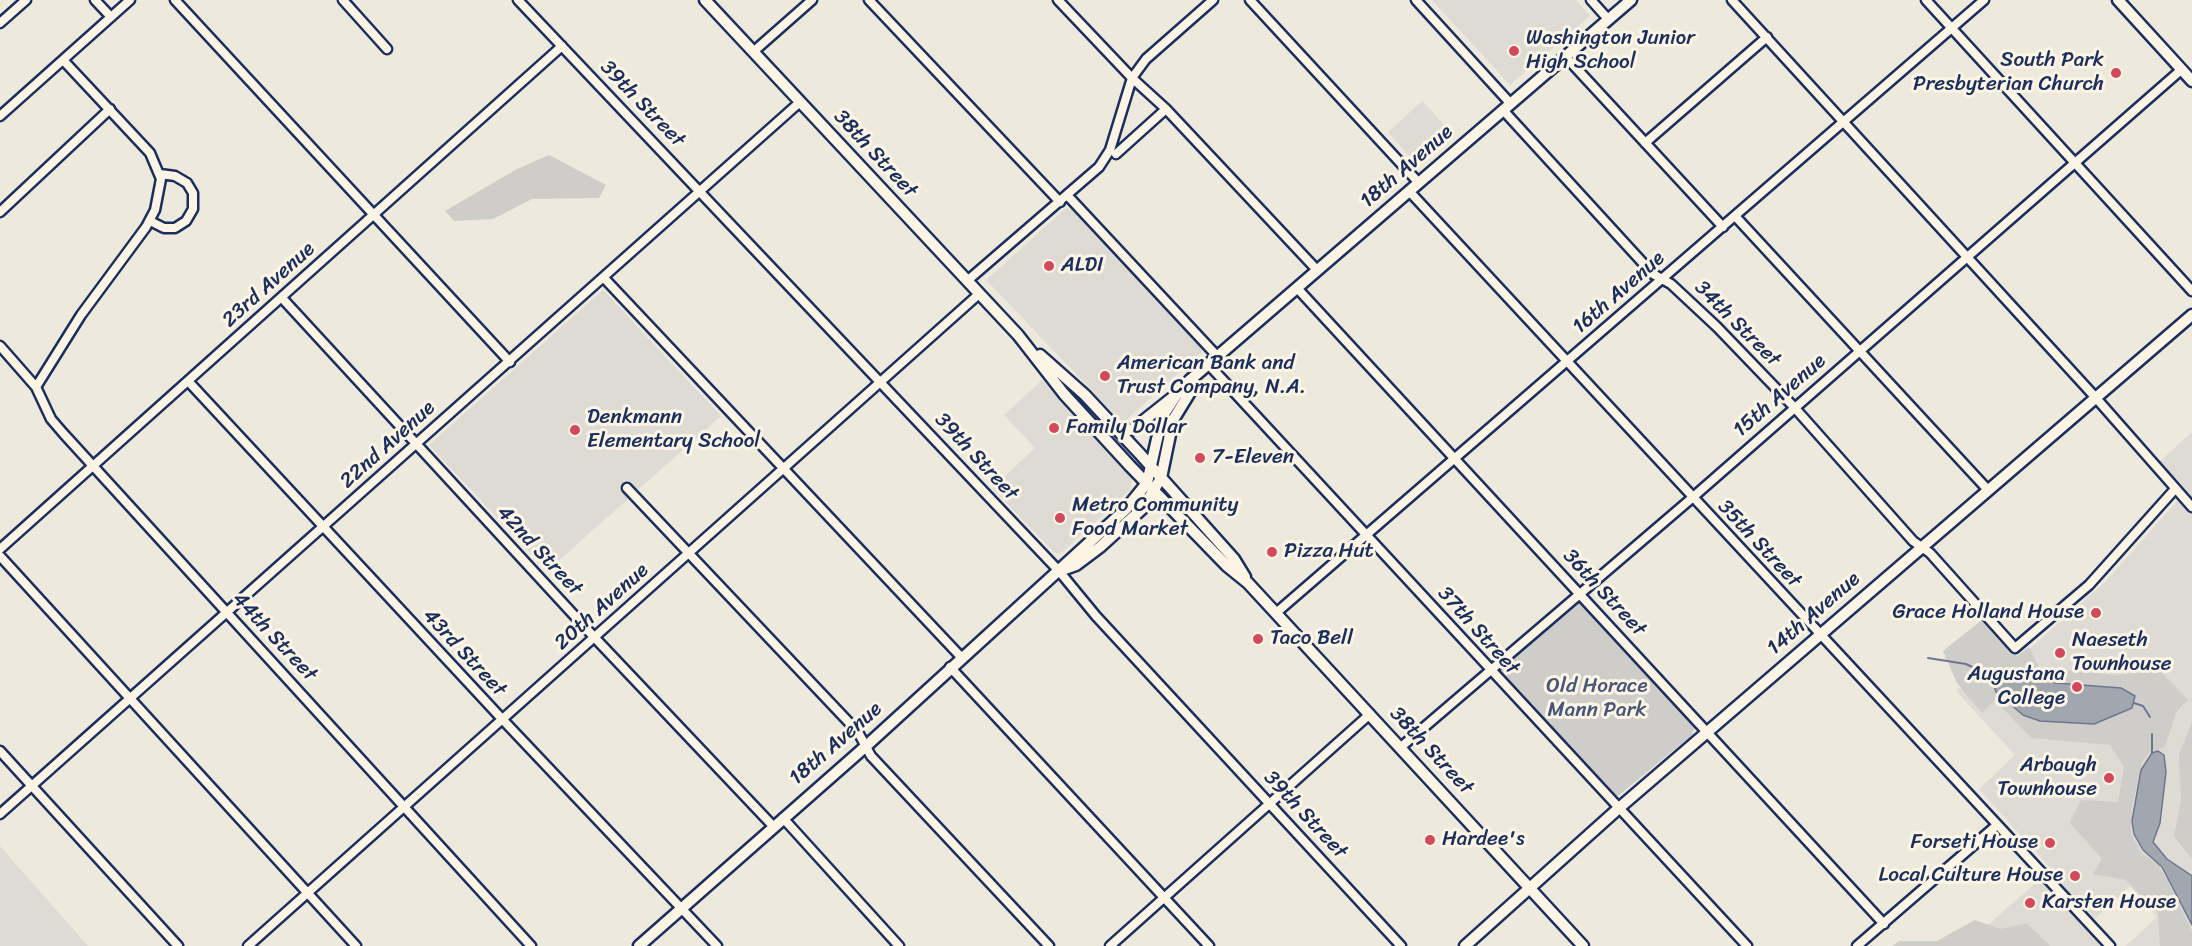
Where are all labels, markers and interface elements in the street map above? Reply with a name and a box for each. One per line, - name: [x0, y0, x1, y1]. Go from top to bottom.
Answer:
- place label: Washington Junior High School: [1526, 26, 1695, 76]
- marker: Washington Junior High School: [1507, 44, 1521, 58]
- place label: South Park Presbyterian Church: [1913, 48, 2104, 98]
- street label: 39th Street: [594, 55, 690, 153]
- marker: South Park Presbyterian Church: [2109, 66, 2123, 80]
- street label: 38th Street: [828, 105, 922, 203]
- street label: 18th Avenue: [1356, 120, 1458, 214]
- street label: 23rd Avenue: [218, 237, 320, 333]
- street label: 16th Avenue: [1568, 246, 1670, 340]
- place label: ALDI: [1061, 253, 1104, 279]
- marker: ALDI: [1042, 259, 1056, 273]
- street label: 34th Street: [1689, 276, 1785, 372]
- street label: 15th Avenue: [1729, 349, 1831, 443]
- place label: American Bank and Trust Company, N.A.: [1117, 351, 1306, 401]
- marker: American Bank and Trust Company, N.A.: [1098, 369, 1112, 383]
- street label: 22nd Avenue: [335, 396, 441, 494]
- place label: Denkmann Elementary School: [587, 405, 760, 455]
- street label: 39th Street: [929, 408, 1023, 506]
- place label: Family Dollar: [1066, 415, 1186, 441]
- marker: Family Dollar: [1047, 421, 1061, 435]
- marker: Denkmann Elementary School: [568, 423, 582, 437]
- place label: 7-Eleven: [1212, 445, 1294, 471]
- marker: 7-Eleven: [1193, 451, 1207, 465]
- place label: Metro Community Food Market: [1072, 493, 1238, 543]
- street label: 35th Street: [1712, 495, 1806, 593]
- street label: 42nd Street: [491, 501, 587, 601]
- marker: Metro Community Food Market: [1053, 511, 1067, 525]
- place label: Pizza Hut: [1284, 539, 1374, 565]
- street label: 36th Street: [1557, 544, 1651, 642]
- marker: Pizza Hut: [1265, 545, 1279, 559]
- street label: 20th Avenue: [550, 558, 654, 656]
- street label: 14th Avenue: [1762, 567, 1866, 661]
- street label: 37th Street: [1432, 582, 1524, 680]
- street label: 44th Street: [226, 587, 322, 687]
- place label: Grace Holland House: [1892, 600, 2084, 626]
- street label: 43rd Street: [417, 604, 511, 702]
- marker: Grace Holland House: [2089, 606, 2103, 620]
- place label: Taco Bell: [1270, 626, 1353, 652]
- place label: Naeseth Townhouse: [2072, 628, 2172, 678]
- marker: Taco Bell: [1251, 632, 1265, 646]
- marker: Naeseth Townhouse: [2053, 646, 2067, 660]
- place label: Augustana College: [1968, 662, 2065, 712]
- park label: Old Horace Mann Park: [1546, 674, 1648, 724]
- marker: Augustana College: [2070, 680, 2084, 694]
- street label: 18th Avenue: [785, 697, 887, 791]
- street label: 38th Street: [1384, 702, 1478, 800]
- place label: Arbaugh Townhouse: [1997, 753, 2097, 803]
- street label: 39th Street: [1258, 766, 1352, 864]
- marker: Arbaugh Townhouse: [2102, 771, 2116, 785]
- place label: Hardee's: [1442, 827, 1524, 853]
- place label: Forseti House: [1911, 830, 2038, 856]
- marker: Hardee's: [1423, 833, 1437, 847]
- marker: Forseti House: [2043, 836, 2057, 850]
- place label: Local Culture House: [1879, 863, 2063, 889]
- marker: Local Culture House: [2068, 869, 2082, 883]
- place label: Karsten House: [2042, 890, 2176, 916]
- marker: Karsten House: [2023, 896, 2037, 910]

